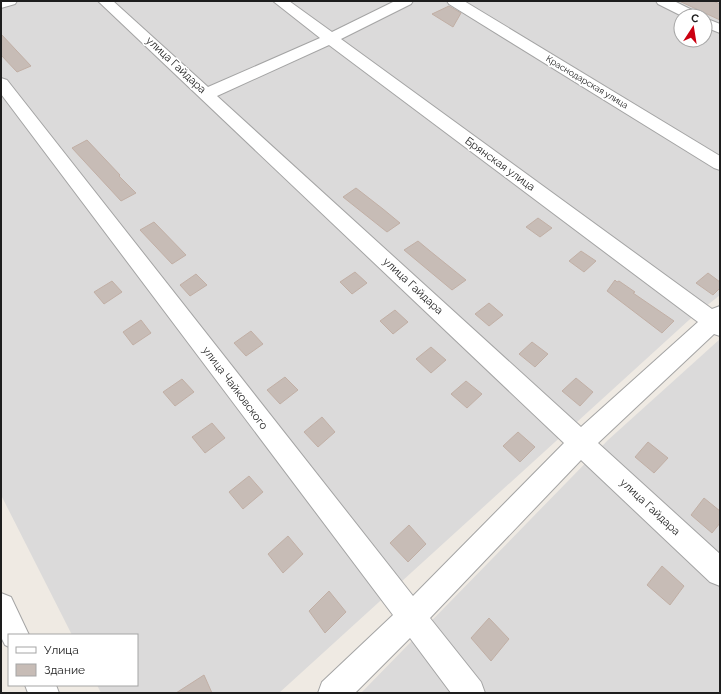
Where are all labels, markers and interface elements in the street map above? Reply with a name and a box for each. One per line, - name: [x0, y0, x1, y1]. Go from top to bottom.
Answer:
- north arrow: [673, 8, 713, 48]
- text: С: [690, 12, 700, 26]
- street label: улица Гайдара: [143, 34, 209, 96]
- street label: Краснодарская улица: [544, 53, 630, 111]
- street label: Брянская улица: [463, 134, 537, 194]
- street label: улица Гайдара: [380, 255, 446, 317]
- street label: улица Чайковского: [200, 344, 271, 432]
- street label: улица Гайдара: [617, 476, 683, 538]
- legend: [8, 634, 138, 686]
- text: Улица: [44, 643, 79, 657]
- text: Здание: [44, 663, 85, 677]

